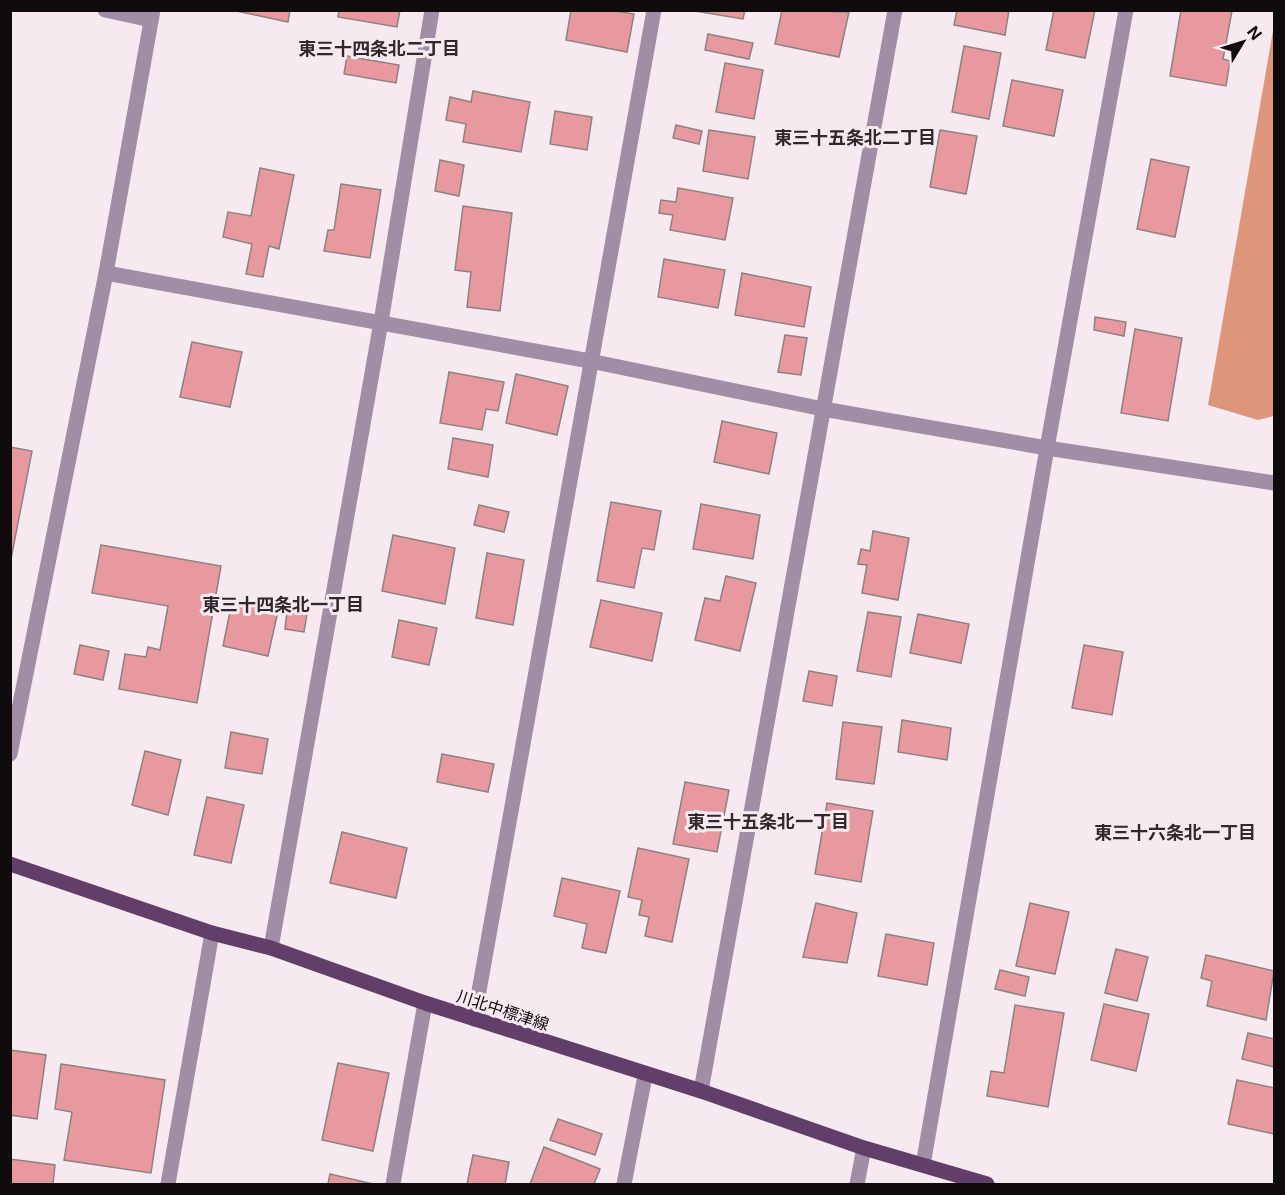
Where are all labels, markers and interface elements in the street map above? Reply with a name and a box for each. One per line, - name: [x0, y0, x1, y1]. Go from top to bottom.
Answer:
- north arrow: [1213, 12, 1273, 72]
- text: N: [1243, 22, 1266, 44]
- district label: 東三十四条北二丁目: [298, 38, 460, 59]
- district label: 東三十五条北二丁目: [774, 127, 936, 148]
- district label: 東三十四条北一丁目: [202, 594, 364, 615]
- district label: 東三十五条北一丁目: [687, 811, 849, 832]
- district label: 東三十六条北一丁目: [1094, 822, 1256, 843]
- street label: 川北中標津線: [454, 986, 552, 1034]

